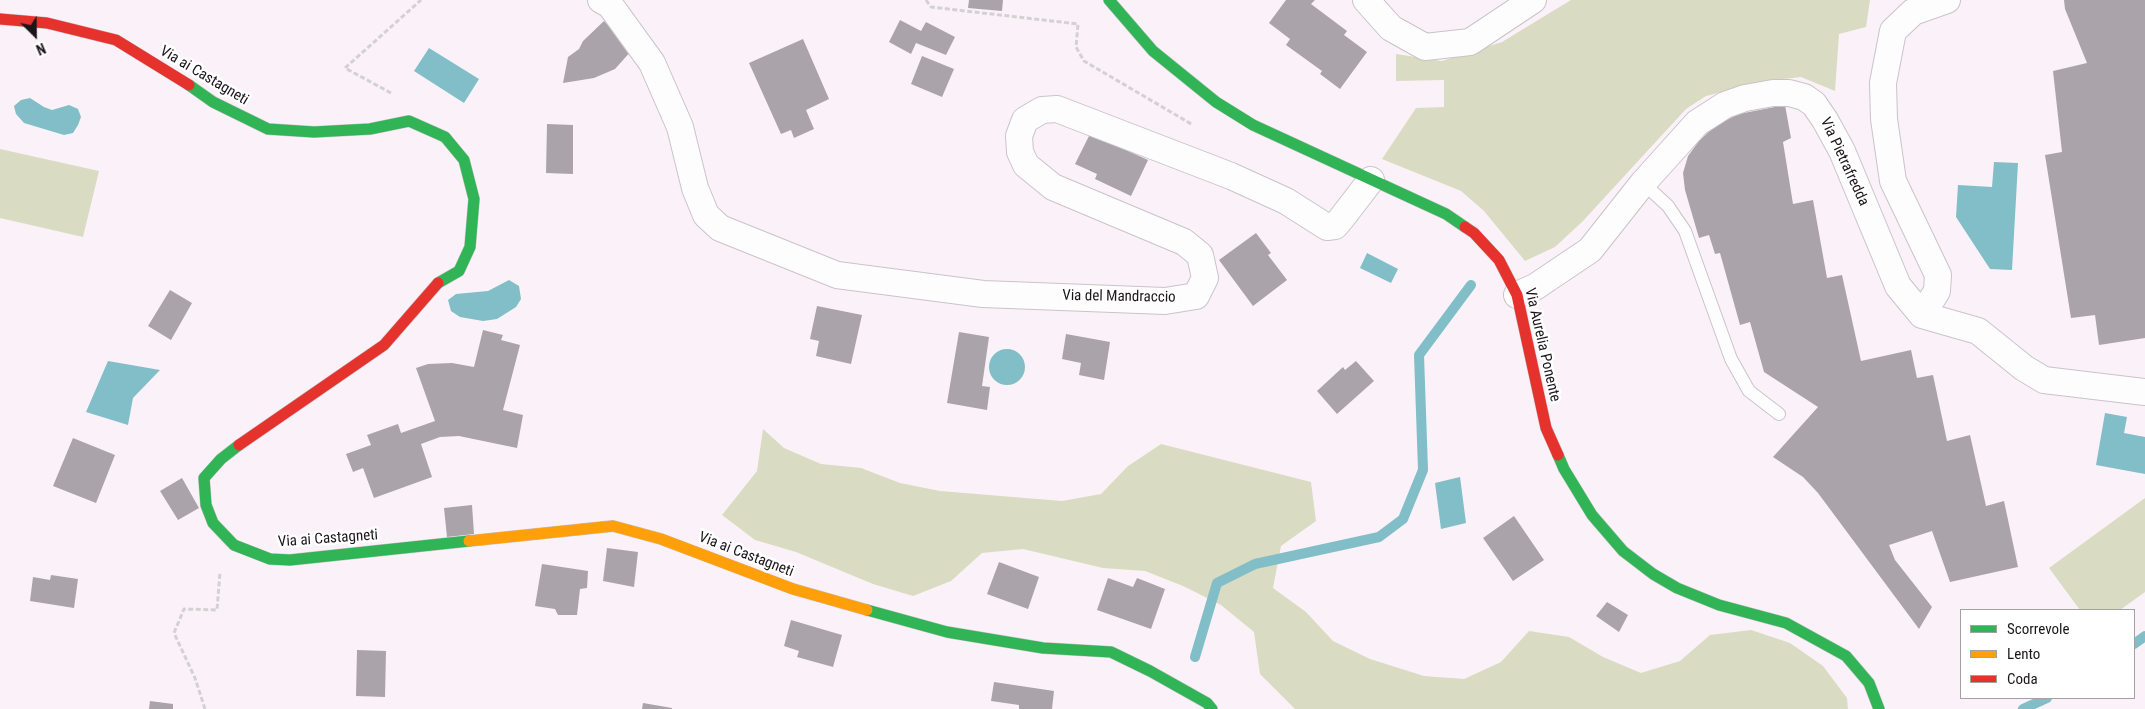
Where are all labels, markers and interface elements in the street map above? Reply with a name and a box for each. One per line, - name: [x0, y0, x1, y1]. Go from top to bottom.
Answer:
- north arrow: [10, 10, 60, 60]
- text: N: [34, 40, 48, 58]
- street label: Via ai Castagneti: [156, 42, 252, 110]
- street label: Via Pietrafredda: [1816, 115, 1872, 209]
- street label: Via Aurelia Ponente: [1520, 286, 1564, 404]
- street label: Via del Mandraccio: [1062, 287, 1176, 307]
- street label: Via ai Castagneti: [277, 527, 379, 551]
- street label: Via ai Castagneti: [696, 529, 796, 581]
- legend: [1960, 609, 2135, 699]
- text: Scorrevole: [2007, 620, 2069, 638]
- text: Lento: [2007, 645, 2040, 663]
- text: Coda: [2007, 670, 2038, 688]

